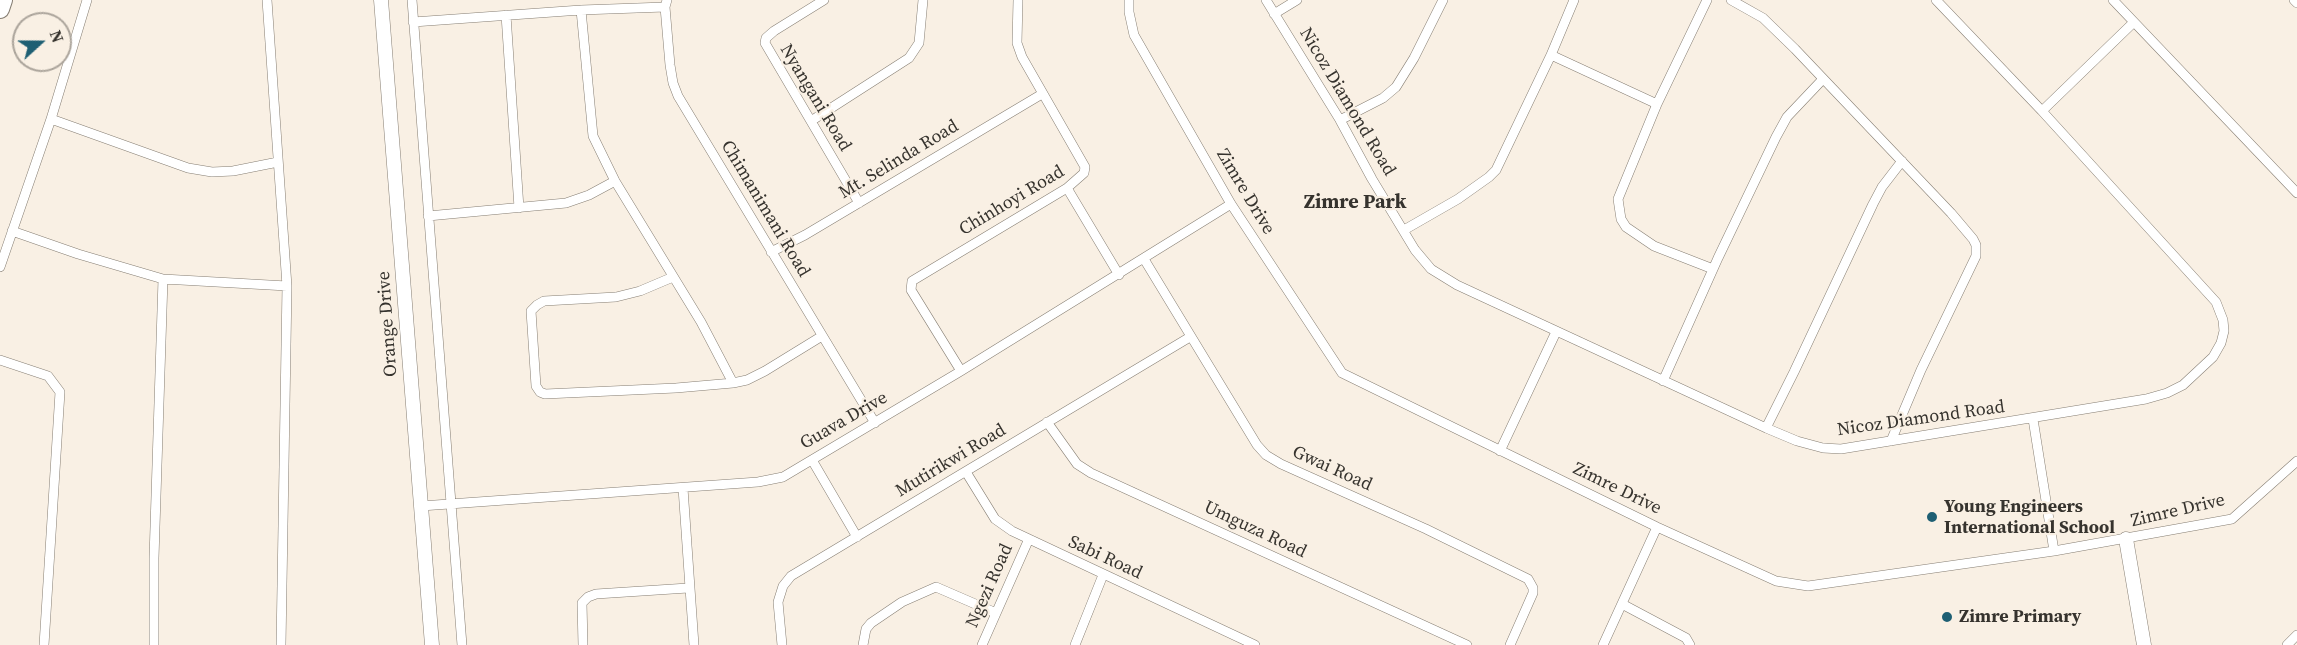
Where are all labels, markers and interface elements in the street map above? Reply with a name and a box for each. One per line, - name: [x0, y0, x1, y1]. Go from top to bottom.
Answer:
- north arrow: [12, 12, 72, 72]
- street label: Nicoz Diamond Road: [1294, 24, 1400, 180]
- text: N: [45, 27, 69, 46]
- street label: Nyangani Road: [775, 41, 855, 155]
- street label: Mt. Selinda Road: [835, 116, 963, 204]
- street label: Chimanimani Road: [716, 137, 814, 281]
- street label: Zimre Drive: [1211, 145, 1279, 239]
- street label: Chinhoyi Road: [956, 161, 1068, 241]
- district label: Zimre Park: [1304, 191, 1406, 215]
- street label: Orange Drive: [374, 270, 402, 378]
- street label: Guava Drive: [797, 387, 891, 455]
- street label: Nicoz Diamond Road: [1836, 397, 2006, 441]
- street label: Mutirikwi Road: [892, 420, 1010, 502]
- street label: Gwai Road: [1289, 442, 1375, 496]
- street label: Zimre Drive: [1569, 458, 1665, 520]
- street label: Zimre Drive: [2129, 490, 2227, 532]
- place label: Young Engineers International School: [1944, 496, 2115, 538]
- street label: Umguza Road: [1200, 497, 1310, 563]
- marker: Young Engineers International School: [1925, 510, 1939, 524]
- street label: Sabi Road: [1065, 531, 1145, 585]
- street label: Ngezi Road: [962, 541, 1018, 631]
- place label: Zimre Primary: [1959, 606, 2081, 628]
- marker: Zimre Primary: [1940, 610, 1954, 624]

